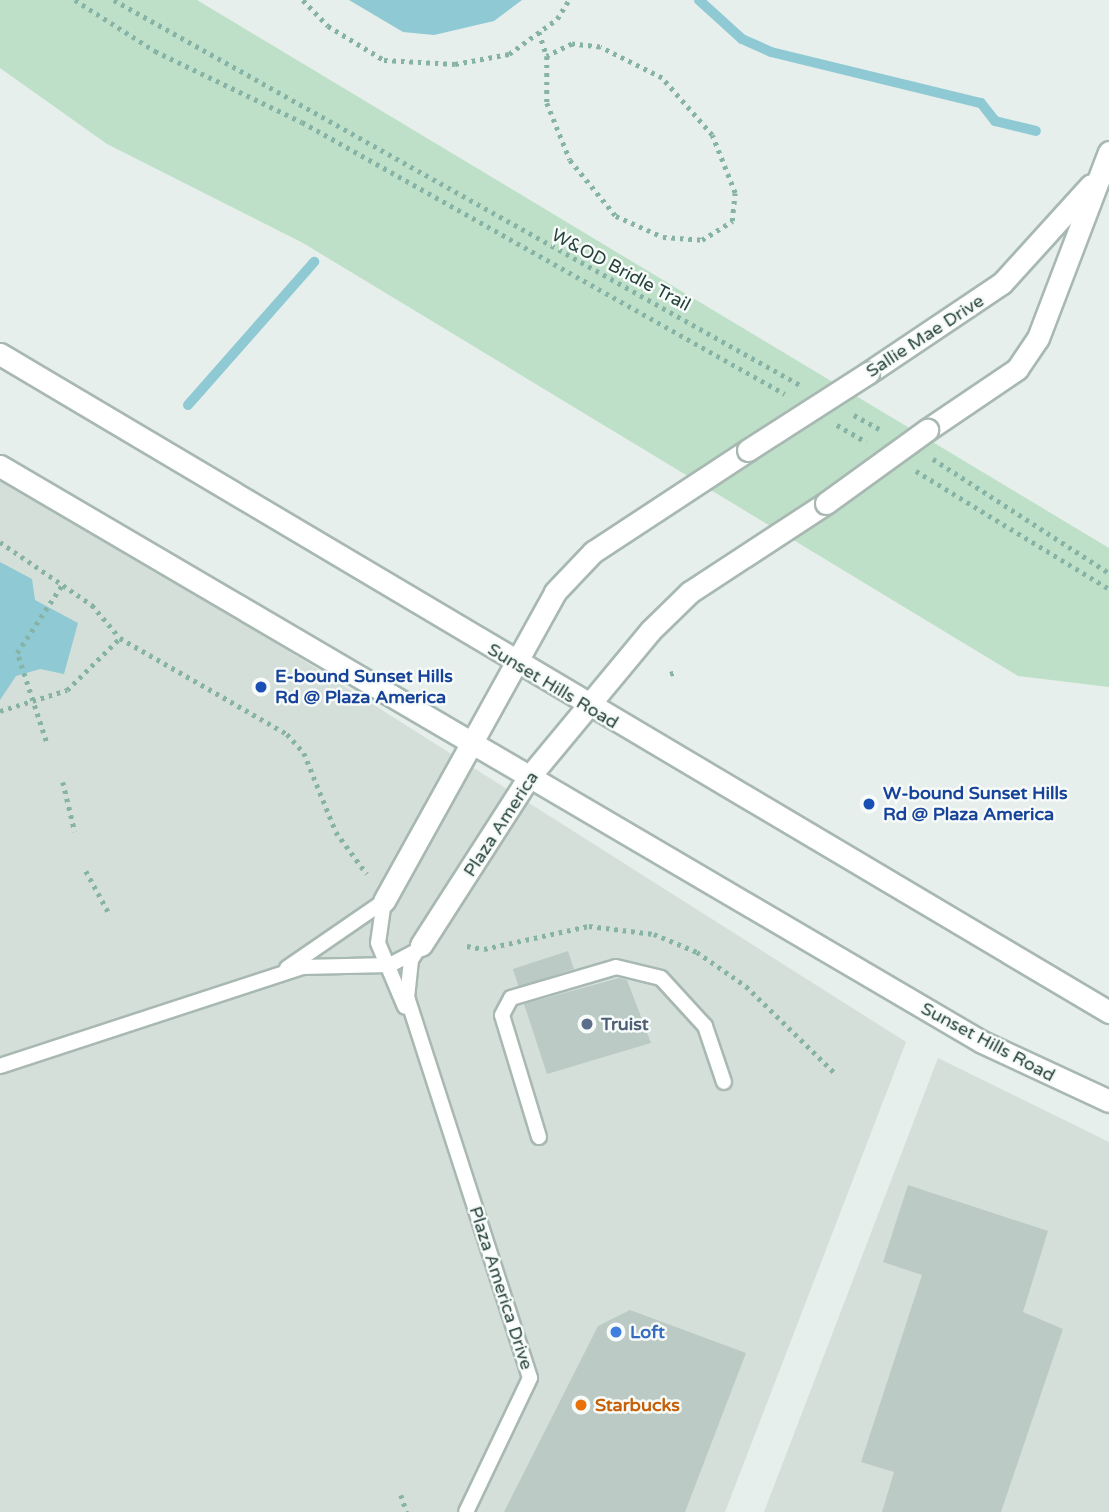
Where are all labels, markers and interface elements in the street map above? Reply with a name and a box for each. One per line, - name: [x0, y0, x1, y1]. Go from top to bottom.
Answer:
- street label: W&OD Bridle Trail: [548, 224, 694, 316]
- street label: Sallie Mae Drive: [862, 290, 988, 382]
- street label: Sunset Hills Road: [484, 638, 622, 734]
- place label: E-bound Sunset Hills Rd @ Plaza America: [275, 666, 453, 708]
- marker: E-bound Sunset Hills Rd @ Plaza America: [253, 679, 269, 695]
- street label: Plaza America: [459, 767, 543, 881]
- place label: W-bound Sunset Hills Rd @ Plaza America: [883, 783, 1068, 826]
- marker: W-bound Sunset Hills Rd @ Plaza America: [861, 796, 877, 812]
- street label: Sunset Hills Road: [917, 998, 1059, 1086]
- place label: Truist: [601, 1013, 649, 1035]
- marker: Truist: [579, 1016, 595, 1032]
- street label: Plaza America Drive: [464, 1204, 538, 1372]
- place label: Loft: [630, 1321, 665, 1343]
- marker: Loft: [608, 1324, 624, 1340]
- place label: Starbucks: [595, 1394, 680, 1416]
- marker: Starbucks: [573, 1397, 589, 1413]

